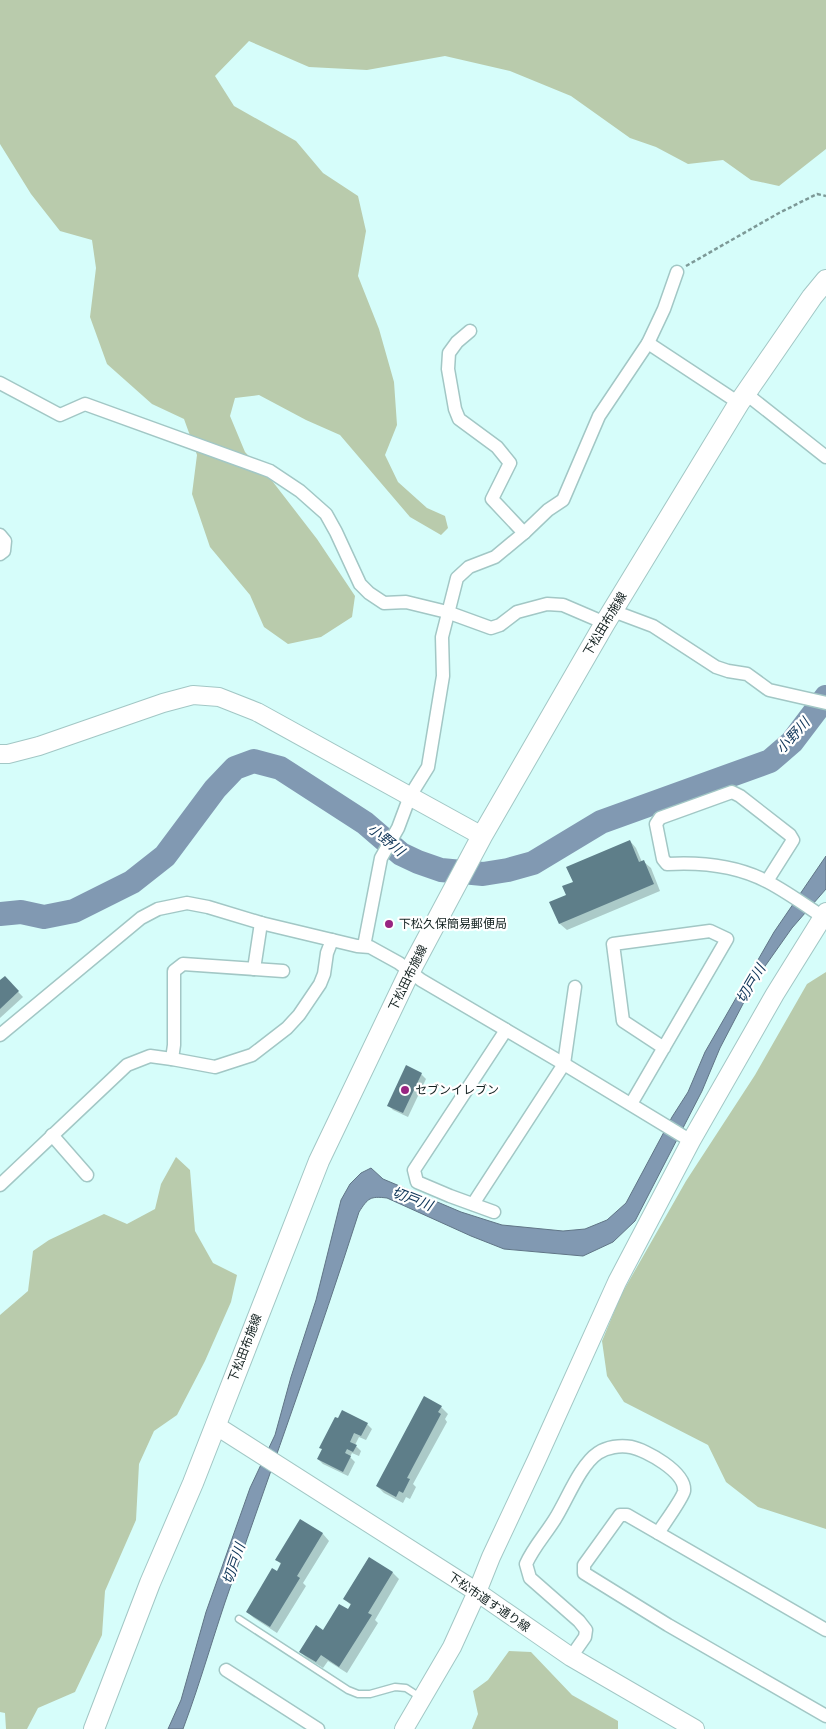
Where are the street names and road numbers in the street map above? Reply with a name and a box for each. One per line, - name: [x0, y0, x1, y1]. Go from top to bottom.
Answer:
- street label: 下松田布施線: [580, 589, 630, 659]
- street label: 下松田布施線: [385, 942, 431, 1014]
- street label: 下松田布施線: [225, 1312, 265, 1384]
- street label: 下松市道す通り線: [445, 1569, 533, 1635]

